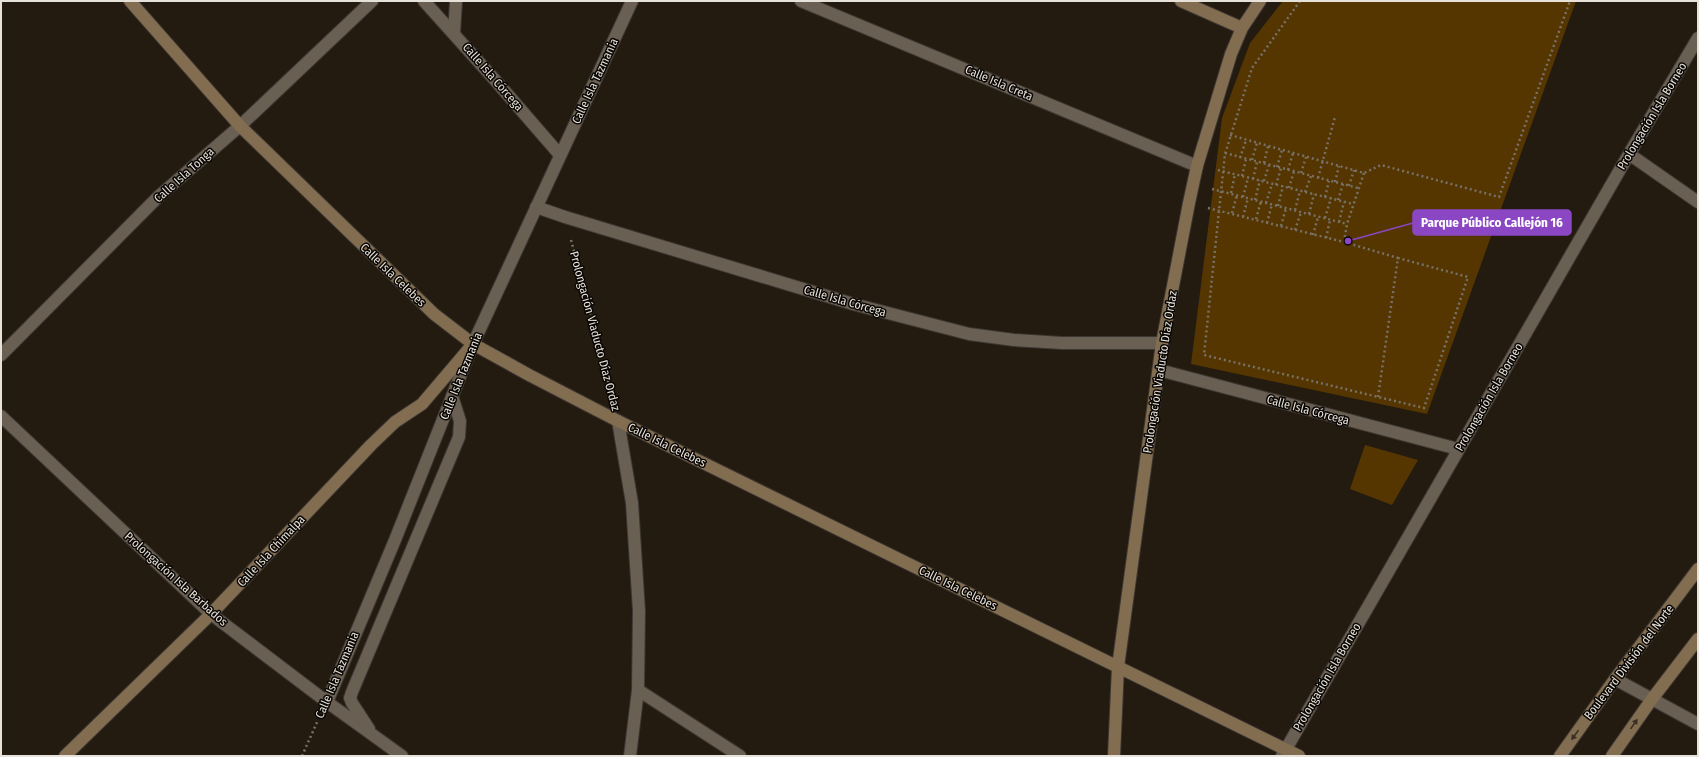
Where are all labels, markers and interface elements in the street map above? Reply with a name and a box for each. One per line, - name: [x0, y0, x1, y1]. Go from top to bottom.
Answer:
- street label: Calle Isla Tazmania: [569, 36, 621, 126]
- street label: Calle Isla Córcega: [460, 40, 526, 114]
- street label: Prolongación Isla Borneo: [1614, 60, 1690, 172]
- street label: Calle Isla Creta: [963, 62, 1035, 104]
- street label: Calle Isla Tonga: [151, 144, 217, 206]
- callout: Parque Público Callejón 16: [1413, 210, 1571, 235]
- text: Parque Público Callejón 16: [1421, 215, 1563, 230]
- street label: Calle Isla Celebes: [358, 240, 428, 310]
- street label: Prolongación Viaducto Díaz Ordaz: [567, 250, 623, 412]
- street label: Calle Isla Córcega: [802, 283, 888, 319]
- street label: Prolongación Viaducto Díaz Ordaz: [1140, 289, 1180, 454]
- street label: Calle Isla Tazmania: [437, 330, 485, 422]
- street label: Prolongación Isla Borneo: [1452, 340, 1526, 454]
- street label: Calle Isla Córcega: [1265, 392, 1351, 428]
- street label: Calle Isla Celebes: [626, 420, 708, 470]
- street label: Calle Isla Chimalpa: [234, 512, 308, 590]
- street label: Prolongación Isla Barbados: [122, 529, 230, 629]
- street label: Calle Isla Celebes: [917, 563, 999, 613]
- street label: Boulevard División del Norte: [1581, 602, 1677, 722]
- street label: Prolongación Isla Borneo: [1290, 620, 1364, 734]
- street label: Calle Isla Tazmania: [312, 629, 362, 720]
- one-way arrow: [1630, 719, 1638, 729]
- one-way arrow: [1571, 730, 1579, 741]

